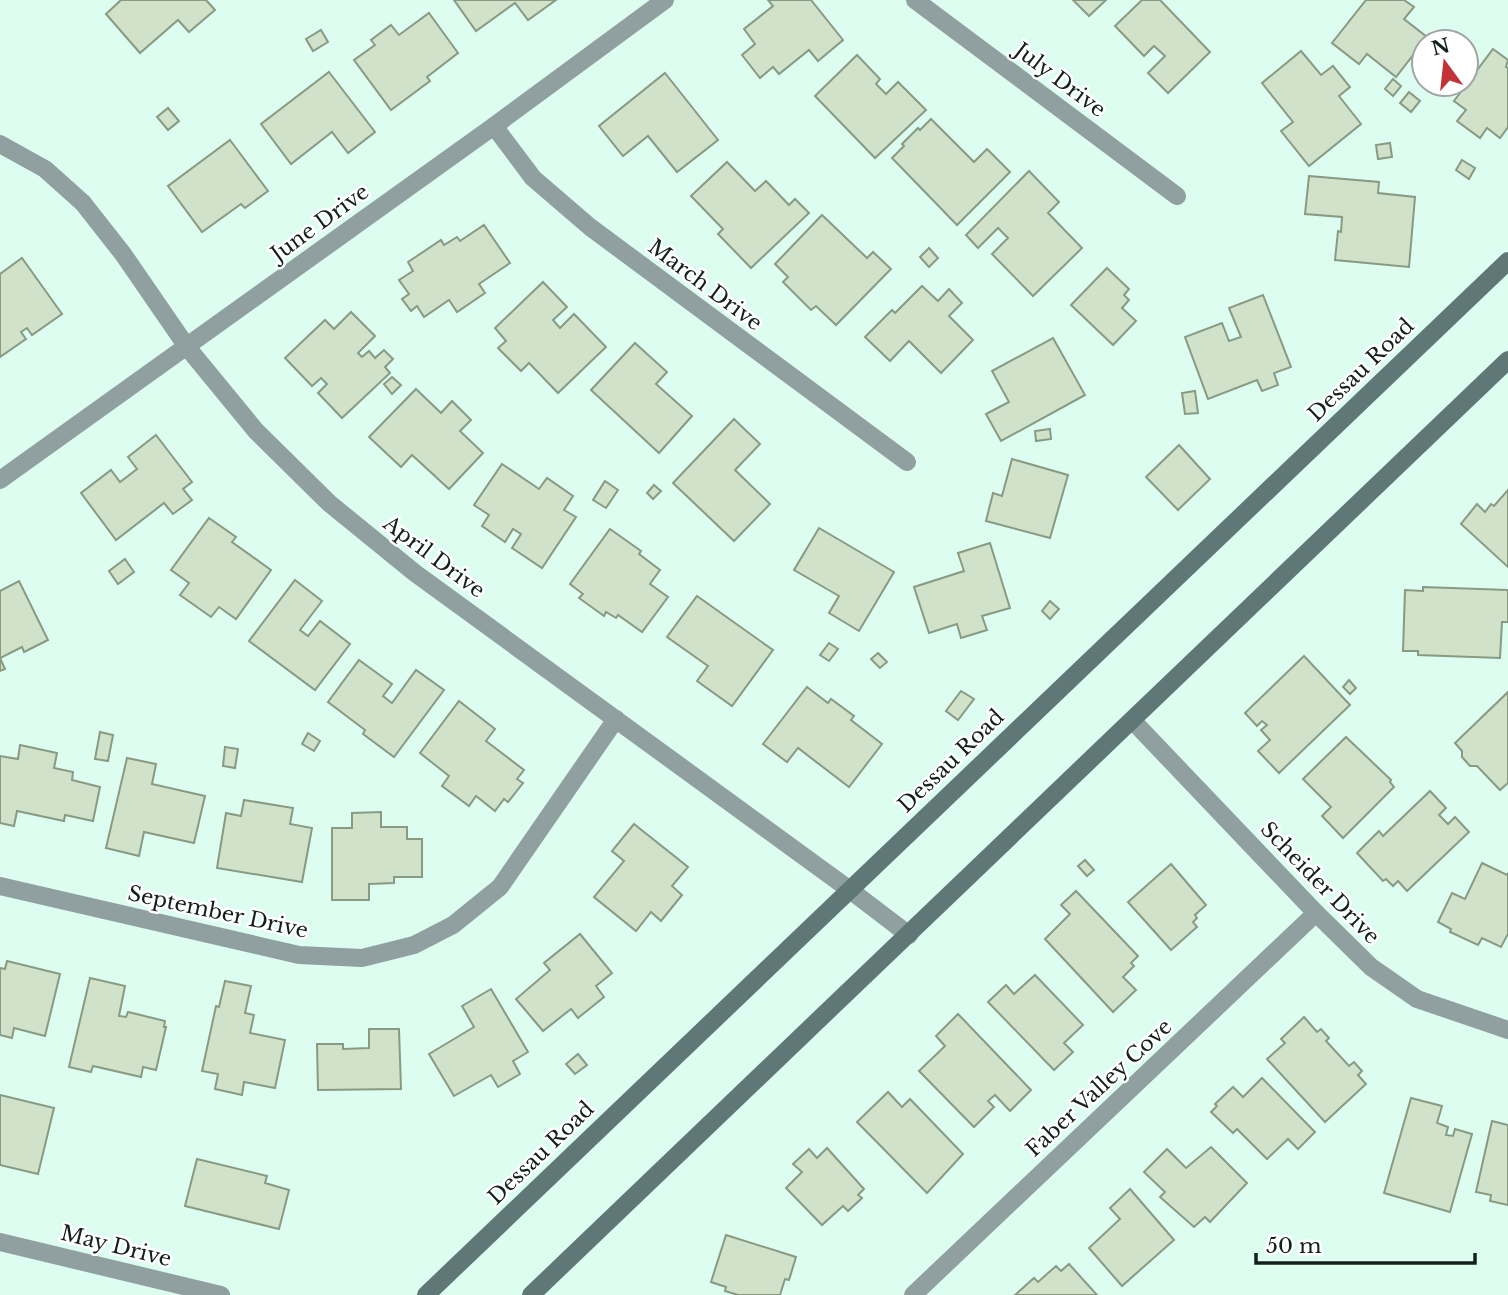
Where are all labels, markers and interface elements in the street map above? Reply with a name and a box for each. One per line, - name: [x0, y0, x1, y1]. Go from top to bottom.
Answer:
- north arrow: [1410, 28, 1480, 98]
- text: N: [1429, 34, 1452, 60]
- street label: July Drive: [1007, 35, 1111, 123]
- street label: June Drive: [264, 179, 374, 269]
- street label: March Drive: [643, 234, 767, 336]
- street label: Dessau Road: [1303, 313, 1419, 427]
- street label: April Drive: [377, 510, 490, 604]
- street label: Dessau Road: [893, 704, 1009, 818]
- street label: Scheider Drive: [1255, 816, 1385, 950]
- street label: September Drive: [125, 880, 311, 944]
- street label: Faber Valley Cove: [1021, 1014, 1177, 1162]
- street label: Dessau Road: [483, 1096, 599, 1210]
- street label: May Drive: [58, 1220, 174, 1272]
- scale bar: [1256, 1222, 1475, 1266]
- text: 50 m: [1266, 1233, 1322, 1259]

